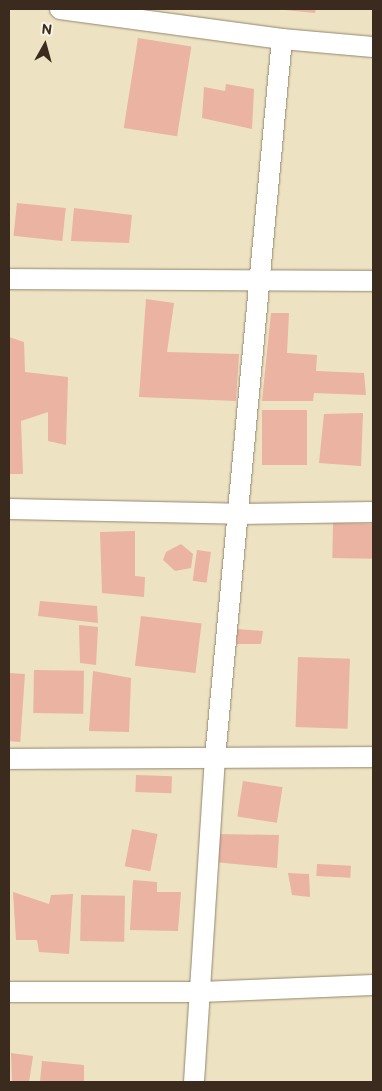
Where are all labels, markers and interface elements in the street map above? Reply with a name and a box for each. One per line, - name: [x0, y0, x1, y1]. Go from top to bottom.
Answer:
- north arrow: [20, 20, 70, 70]
- text: N: [41, 21, 53, 39]

